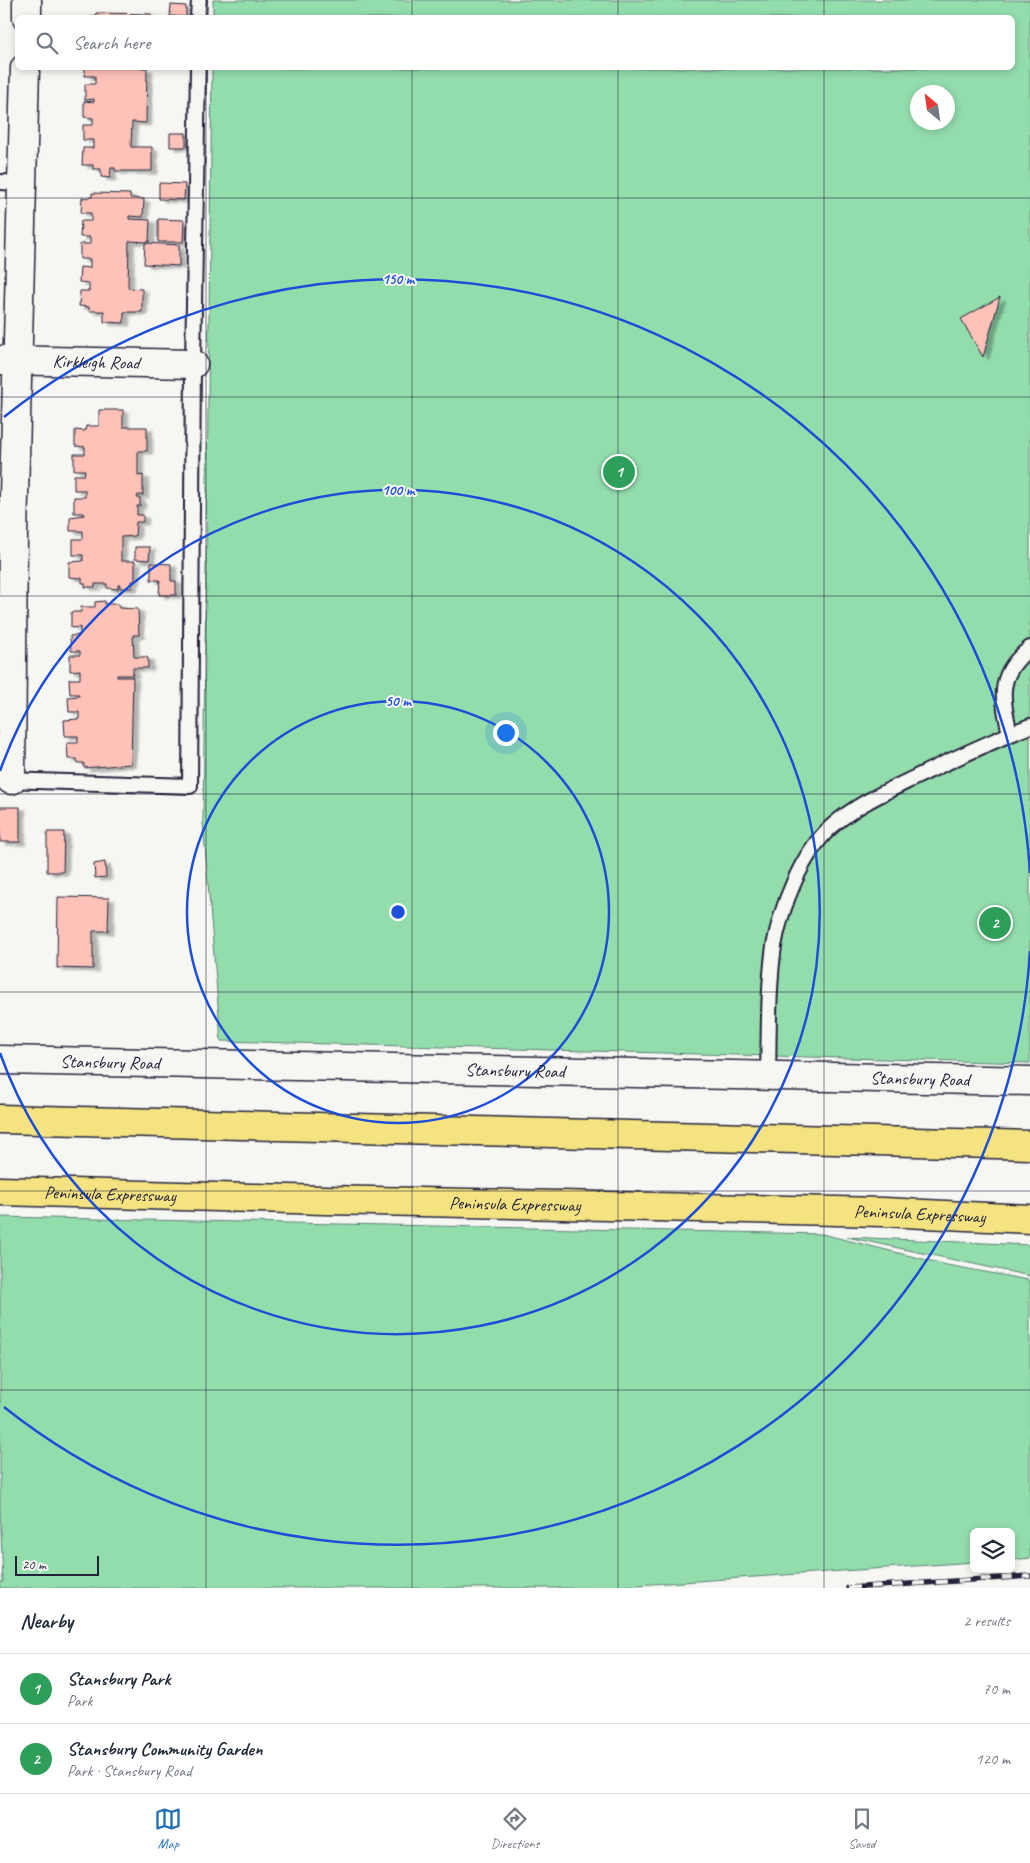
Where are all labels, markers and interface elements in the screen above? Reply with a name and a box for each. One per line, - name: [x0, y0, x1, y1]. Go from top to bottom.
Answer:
- search box: [15, 15, 1015, 70]
- icon: search: [33, 29, 61, 57]
- text: Search here: [73, 31, 150, 55]
- north arrow: [910, 85, 955, 130]
- text: 150 m: [382, 270, 416, 289]
- street label: Kirkleigh Road: [52, 350, 143, 374]
- pin: 1: [603, 453, 635, 491]
- text: 100 m: [382, 481, 416, 500]
- text: 50 m: [385, 692, 412, 711]
- your location: [493, 720, 519, 746]
- centre of rings: [389, 903, 407, 921]
- pin: 2: [979, 904, 1011, 942]
- street label: Stansbury Road: [60, 1050, 163, 1074]
- street label: Stansbury Road: [465, 1058, 568, 1083]
- street label: Stansbury Road: [870, 1067, 973, 1091]
- street label: Peninsula Expressway: [44, 1181, 178, 1207]
- street label: Peninsula Expressway: [449, 1192, 583, 1217]
- street label: Peninsula Expressway: [854, 1200, 988, 1228]
- map controls: [970, 1528, 1015, 1573]
- button: layers: [970, 1528, 1015, 1573]
- scale bar: [15, 1553, 99, 1576]
- text: 20 m: [22, 1556, 46, 1573]
- text: Nearby: [20, 1608, 73, 1634]
- text: 2 results: [963, 1611, 1010, 1631]
- text: Stansbury Park: [67, 1667, 170, 1691]
- text: 1: [32, 1679, 40, 1699]
- text: 70 m: [983, 1679, 1010, 1699]
- text: Park: [67, 1691, 92, 1711]
- text: Stansbury Community Garden: [67, 1737, 262, 1761]
- text: 2: [32, 1749, 40, 1769]
- text: 120 m: [976, 1749, 1010, 1769]
- text: Park · Stansbury Road: [67, 1761, 191, 1781]
- tab: Map: [154, 1805, 182, 1852]
- tab: Directions: [491, 1805, 539, 1852]
- tab: Saved: [848, 1805, 876, 1852]

